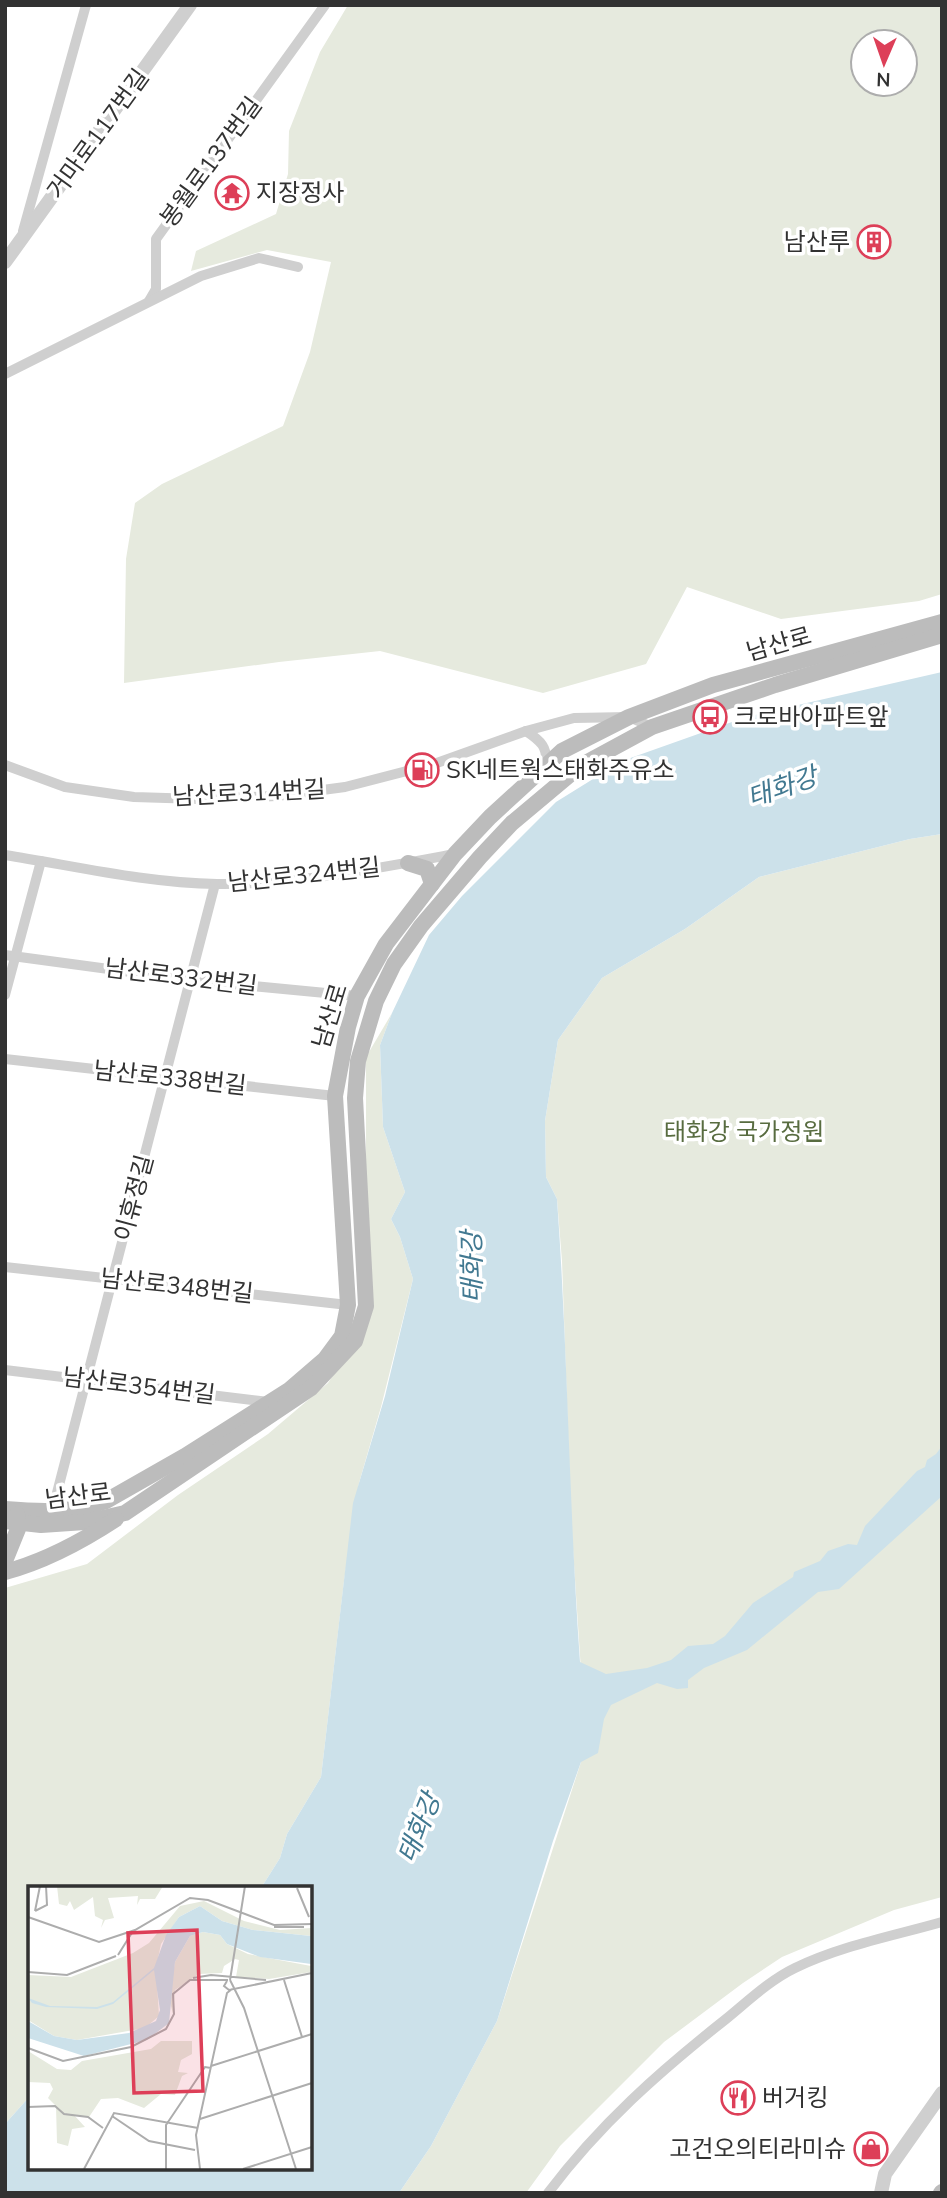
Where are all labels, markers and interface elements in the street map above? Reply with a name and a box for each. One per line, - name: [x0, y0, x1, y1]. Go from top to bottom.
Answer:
- north arrow: [849, 28, 919, 98]
- street label: 거마로117번길: [40, 62, 156, 206]
- text: N: [876, 66, 891, 92]
- street label: 봉월로137번길: [153, 90, 269, 234]
- temple icon: 지장정사: [213, 174, 251, 212]
- place label: 지장정사: [256, 177, 344, 209]
- building icon: 남산루: [855, 223, 893, 261]
- place label: 남산루: [784, 226, 850, 258]
- street label: 남산로: [743, 619, 815, 669]
- bus stop icon: 크로바아파트앞: [691, 698, 729, 736]
- place label: 크로바아파트앞: [734, 701, 889, 733]
- fuel station icon: SK네트웍스태화주유소: [403, 751, 441, 789]
- place label: SK네트웍스태화주유소: [446, 754, 674, 786]
- water label: 태화강: [743, 758, 825, 816]
- street label: 남산로314번길: [171, 773, 327, 813]
- street label: 남산로324번길: [226, 851, 382, 899]
- street label: 남산로332번길: [103, 952, 259, 1002]
- street label: 남산로: [305, 980, 355, 1052]
- street label: 남산로338번길: [92, 1054, 248, 1102]
- park label: 태화강 국가정원: [664, 1116, 824, 1148]
- street label: 이휴정길: [107, 1151, 161, 1245]
- water label: 태화강: [454, 1228, 491, 1303]
- street label: 남산로348번길: [99, 1262, 255, 1310]
- street label: 남산로354번길: [61, 1361, 217, 1411]
- street label: 남산로: [43, 1476, 113, 1516]
- water label: 태화강: [390, 1786, 450, 1868]
- inset map: [28, 1886, 312, 2170]
- restaurant icon: 버거킹: [719, 2079, 757, 2117]
- place label: 버거킹: [762, 2082, 828, 2114]
- shop icon: 고건오의티라미슈: [852, 2130, 890, 2168]
- place label: 고건오의티라미슈: [669, 2133, 846, 2165]

